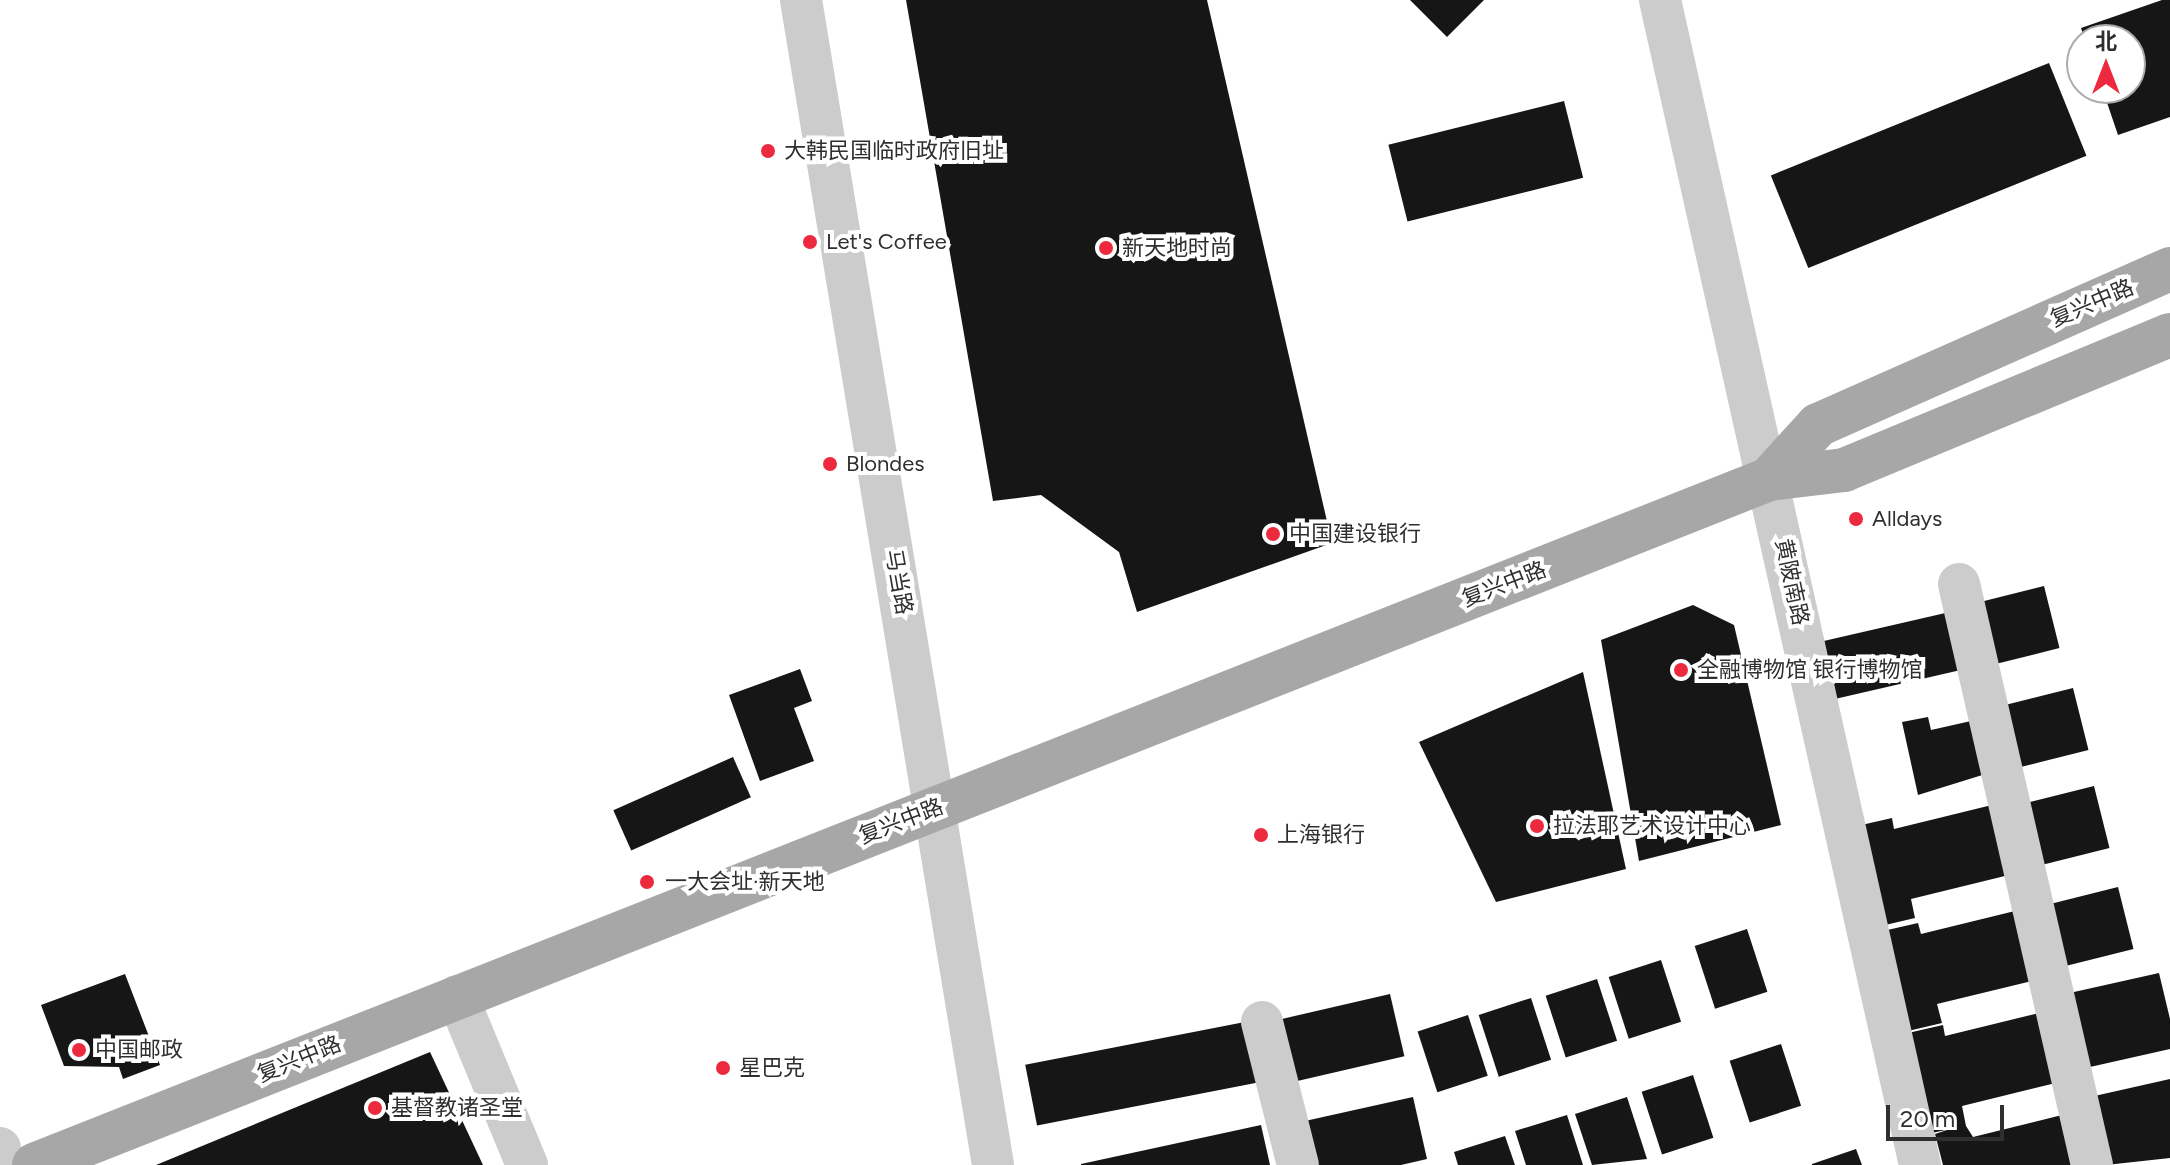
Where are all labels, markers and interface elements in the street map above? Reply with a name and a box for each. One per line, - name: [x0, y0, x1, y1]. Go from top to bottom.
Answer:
- north arrow: [2066, 24, 2146, 104]
- text: 北: [2095, 28, 2117, 55]
- place label: 大韩民国临时政府旧址: [784, 138, 1004, 164]
- marker: 大韩民国临时政府旧址: [759, 142, 777, 160]
- place label: Let's Coffee: [826, 229, 947, 255]
- marker: Let's Coffee: [801, 233, 819, 251]
- place label: 新天地时尚: [1122, 235, 1232, 261]
- marker: 新天地时尚: [1097, 239, 1115, 257]
- street label: 复兴中路: [2046, 274, 2138, 332]
- place label: Blondes: [846, 451, 924, 477]
- marker: Blondes: [821, 455, 839, 473]
- place label: Alldays: [1872, 506, 1942, 532]
- marker: Alldays: [1847, 510, 1865, 528]
- place label: 中国建设银行: [1289, 521, 1421, 547]
- marker: 中国建设银行: [1264, 525, 1282, 543]
- street label: 黄陂南路: [1770, 536, 1814, 628]
- street label: 马当路: [880, 547, 918, 617]
- street label: 复兴中路: [1458, 556, 1550, 612]
- place label: 全融博物馆 银行博物馆: [1697, 657, 1922, 683]
- marker: 全融博物馆 银行博物馆: [1672, 661, 1690, 679]
- street label: 复兴中路: [855, 793, 947, 849]
- place label: 拉法耶艺术设计中心: [1553, 813, 1751, 839]
- marker: 拉法耶艺术设计中心: [1528, 817, 1546, 835]
- place label: 上海银行: [1277, 822, 1365, 848]
- marker: 上海银行: [1252, 826, 1270, 844]
- place label: 一大会址·新天地: [665, 869, 825, 895]
- marker: 一大会址·新天地: [636, 871, 658, 893]
- street label: 复兴中路: [253, 1030, 345, 1088]
- place label: 中国邮政: [95, 1037, 183, 1063]
- marker: 中国邮政: [70, 1041, 88, 1059]
- place label: 星巴克: [739, 1055, 805, 1081]
- marker: 星巴克: [714, 1059, 732, 1077]
- scale bar: [1890, 1089, 2008, 1139]
- place label: 基督教诸圣堂: [391, 1095, 523, 1121]
- marker: 基督教诸圣堂: [366, 1099, 384, 1117]
- text: 20 m: [1900, 1104, 1955, 1133]

